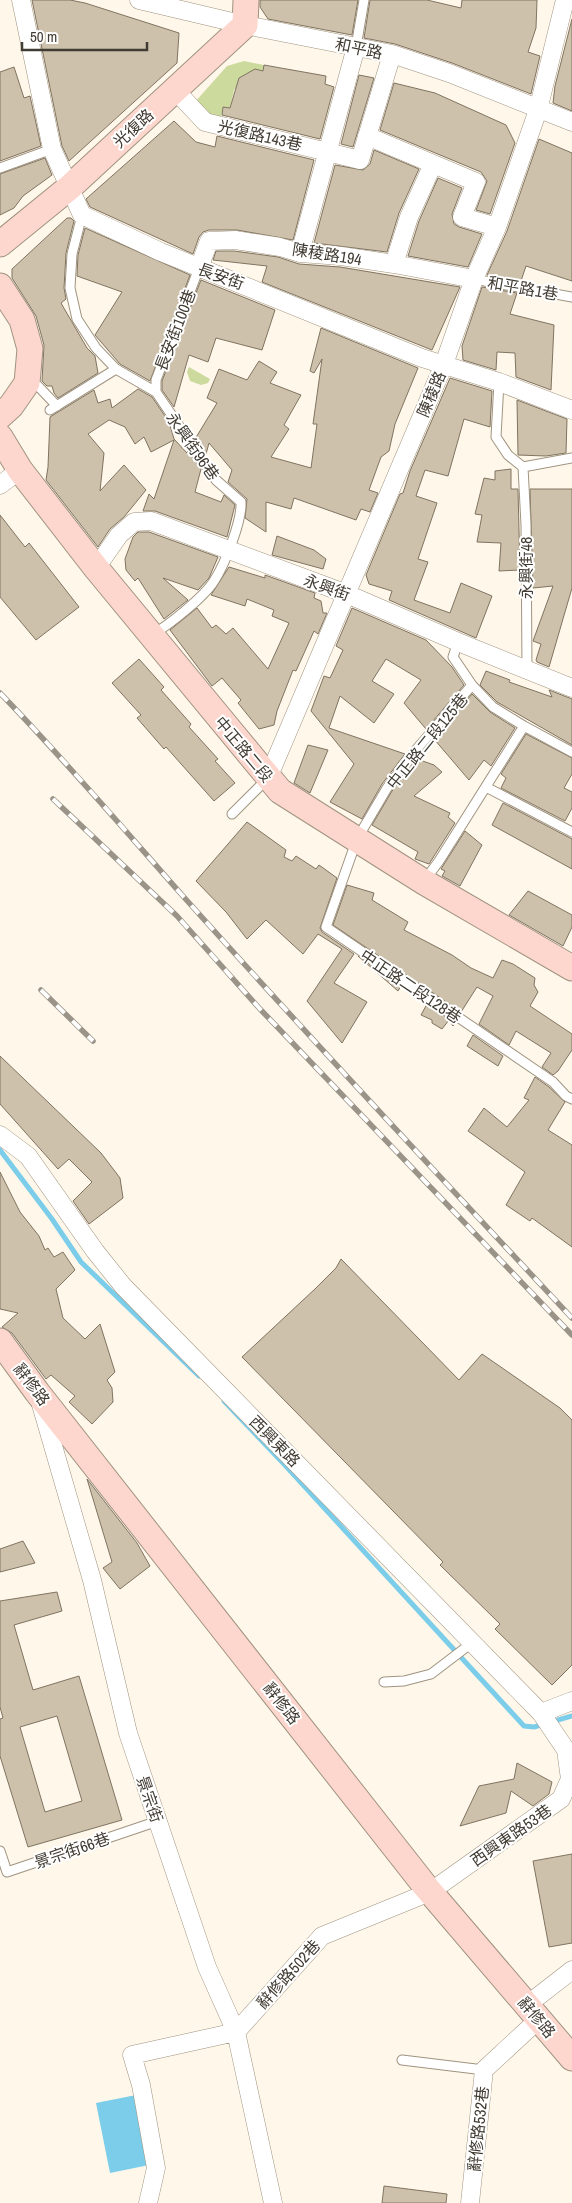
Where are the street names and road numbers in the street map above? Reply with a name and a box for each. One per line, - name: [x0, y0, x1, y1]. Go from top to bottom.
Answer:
- street label: 和平路: [333, 32, 385, 64]
- street label: 光復路: [108, 104, 158, 152]
- street label: 光復路143巷: [216, 115, 304, 155]
- street label: 陳稜路194: [291, 238, 363, 270]
- street label: 長安街: [195, 257, 247, 295]
- street label: 和平路1巷: [486, 271, 560, 305]
- street label: 長安街100巷: [149, 286, 201, 374]
- street label: 陳稜路: [411, 368, 451, 420]
- street label: 永興街96巷: [161, 408, 225, 484]
- street label: 永興街48: [515, 537, 537, 599]
- street label: 永興街: [301, 568, 353, 606]
- street label: 中正路二段125巷: [381, 688, 473, 794]
- street label: 中正路二段: [210, 711, 278, 787]
- street label: 中正路二段128巷: [356, 944, 466, 1028]
- street label: 辭修路: [9, 1358, 55, 1410]
- street label: 西興東路: [245, 1411, 305, 1471]
- street label: 辭修路: [259, 1677, 305, 1729]
- street label: 景宗街: [132, 1773, 168, 1825]
- street label: 西興東路53巷: [466, 1799, 556, 1871]
- street label: 景宗街66巷: [31, 1827, 113, 1873]
- street label: 辭修路502巷: [251, 1935, 325, 2013]
- street label: 辭修路: [513, 1992, 561, 2042]
- street label: 辭修路532巷: [463, 2085, 493, 2173]

